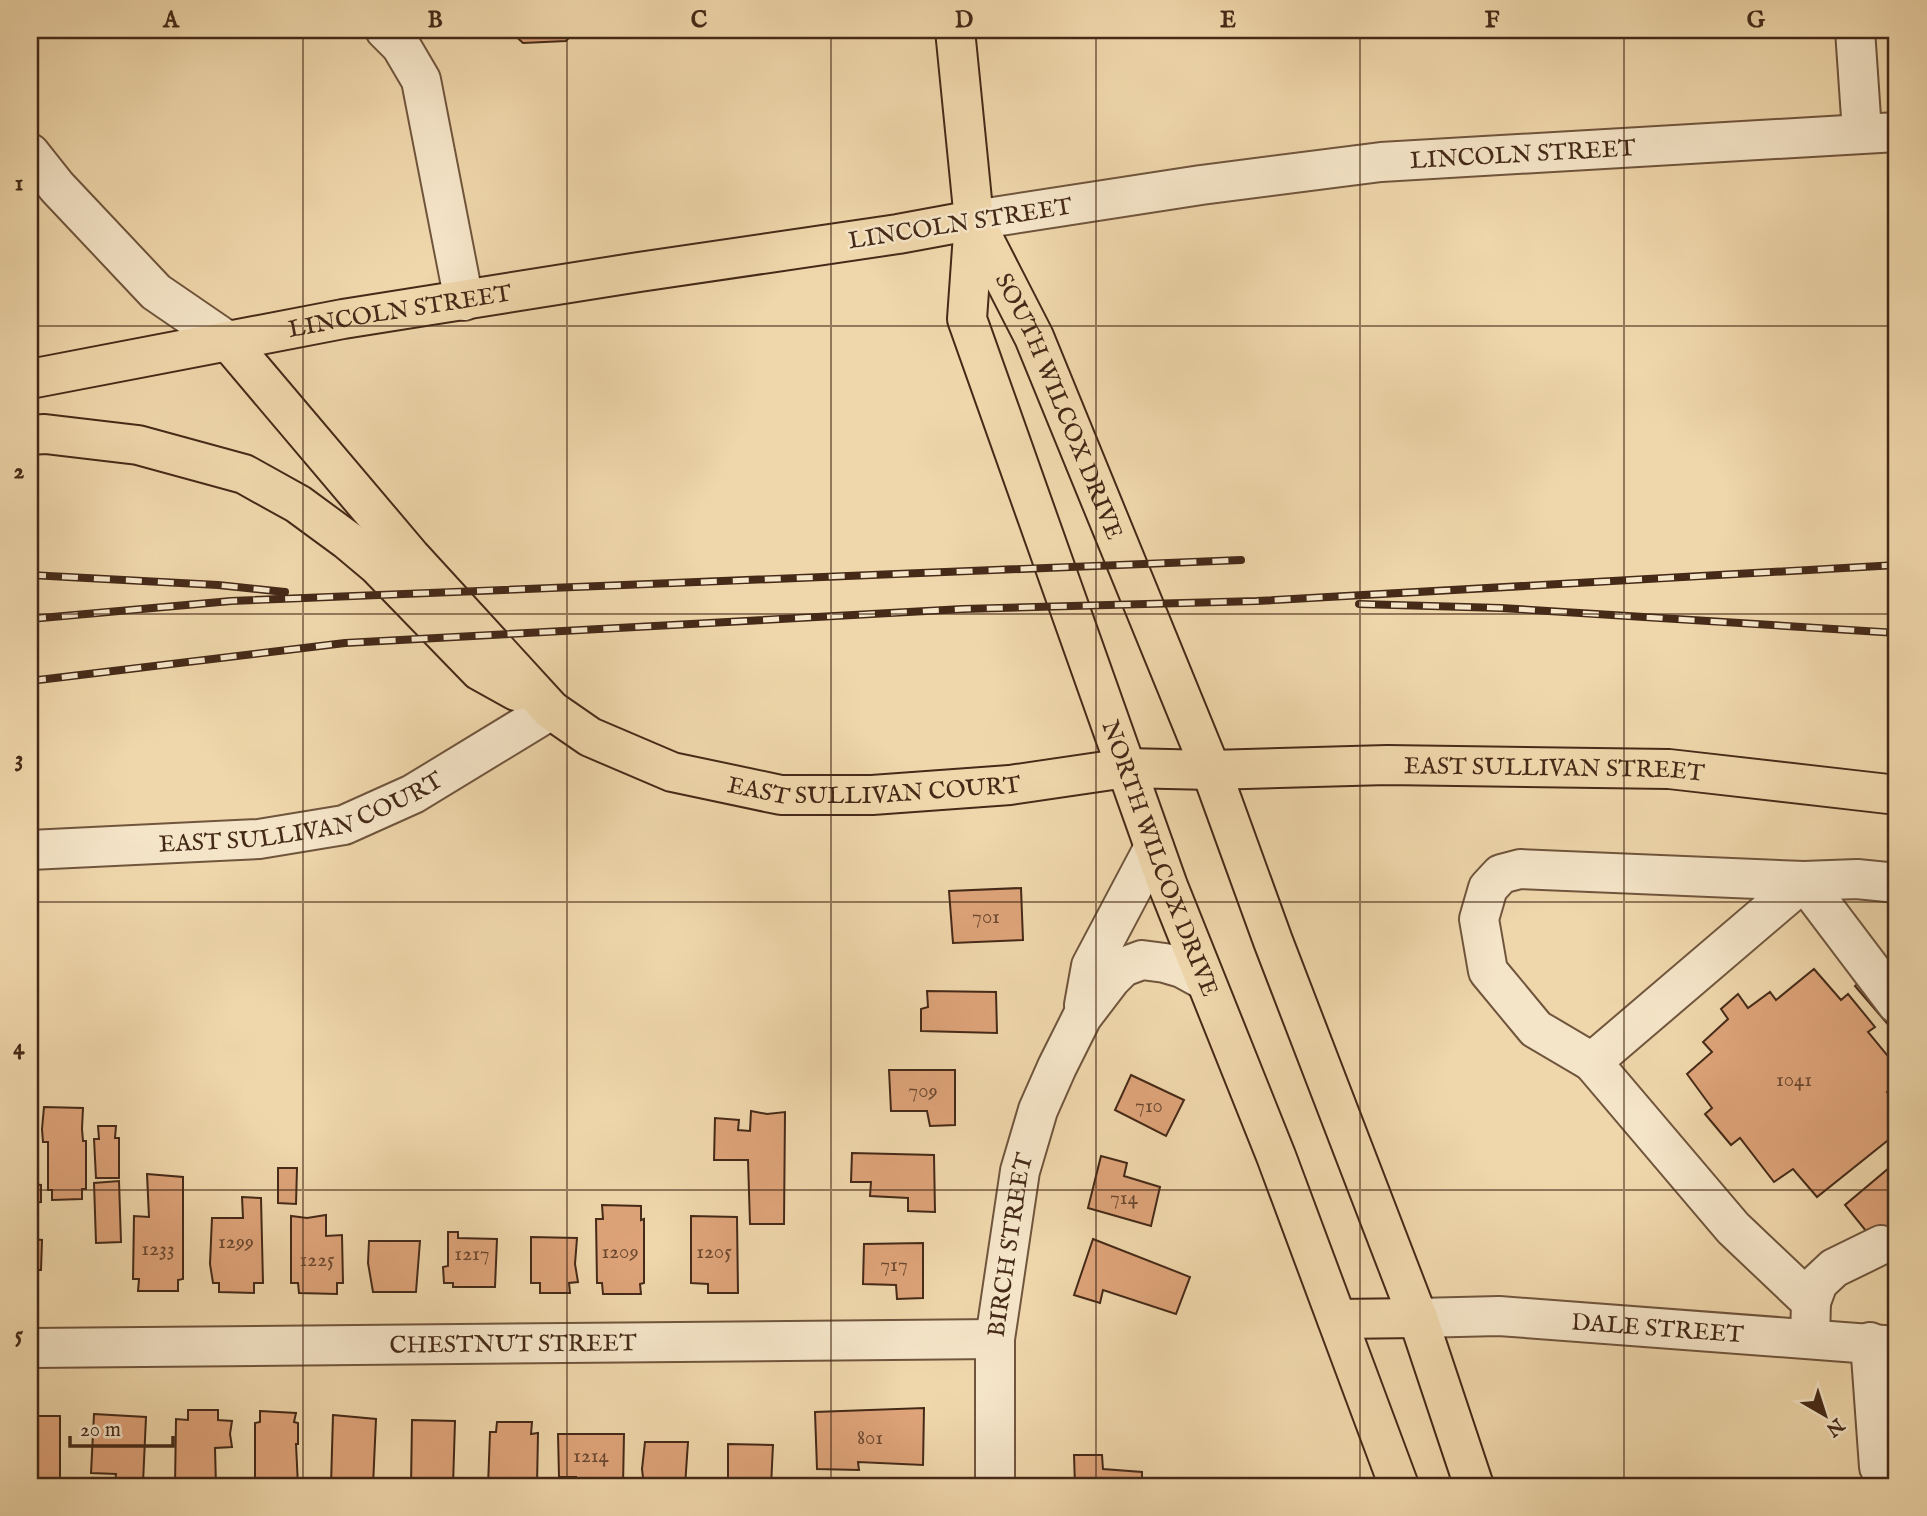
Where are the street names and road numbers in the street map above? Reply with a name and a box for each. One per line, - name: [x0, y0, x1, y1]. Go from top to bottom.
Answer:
- street label: LINCOLN STREET: [1409, 133, 1637, 177]
- street label: LINCOLN STREET: [846, 191, 1075, 257]
- street label: SOUTH WILCOX DRIVE: [987, 268, 1129, 544]
- street label: LINCOLN STREET: [286, 278, 515, 346]
- street label: NORTH WILCOX DRIVE: [1093, 716, 1225, 1001]
- street label: EAST SULLIVAN STREET: [1404, 751, 1706, 790]
- street label: EAST SULLIVAN COURT: [158, 765, 450, 861]
- street label: EAST SULLIVAN COURT: [724, 770, 1024, 813]
- street label: BIRCH STREET: [981, 1149, 1042, 1339]
- street label: DALE STREET: [1570, 1307, 1745, 1351]
- street label: CHESTNUT STREET: [389, 1328, 637, 1362]

